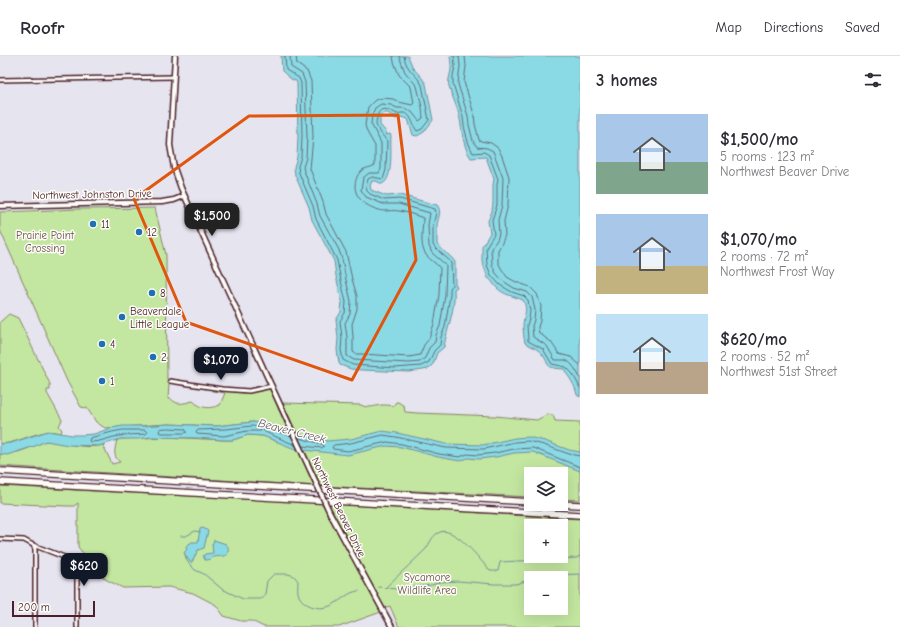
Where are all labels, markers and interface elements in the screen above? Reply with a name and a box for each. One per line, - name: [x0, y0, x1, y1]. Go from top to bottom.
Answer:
- text: Roofr: [20, 17, 64, 39]
- text: Map: [715, 19, 742, 36]
- text: Directions: [764, 19, 823, 36]
- text: Saved: [845, 19, 880, 36]
- icon: filters: [862, 69, 884, 91]
- text: 3 homes: [596, 71, 657, 90]
- icon: home: [628, 130, 676, 178]
- text: $1,500/mo: [720, 130, 798, 149]
- text: 5 rooms · 123 m²: [720, 149, 814, 164]
- text: Northwest Beaver Drive: [720, 164, 849, 179]
- street label: Northwest Johnston Drive: [32, 187, 152, 202]
- pin: $1,500: [179, 203, 245, 237]
- text: $1,500: [193, 208, 231, 223]
- place label: 11: [101, 218, 110, 231]
- marker: 11: [88, 219, 98, 229]
- place label: 12: [147, 226, 157, 239]
- marker: 12: [134, 227, 144, 237]
- park label: Prairie Point Crossing: [16, 229, 75, 255]
- icon: home: [628, 230, 676, 278]
- text: $1,070/mo: [720, 230, 797, 249]
- text: 2 rooms · 72 m²: [720, 249, 808, 264]
- text: Northwest Frost Way: [720, 264, 834, 279]
- place label: 8: [160, 287, 166, 300]
- marker: 8: [147, 288, 157, 298]
- place label: Beaverdale Little League: [130, 305, 190, 331]
- marker: Beaverdale Little League: [117, 312, 127, 322]
- icon: home: [628, 330, 676, 378]
- text: $620/mo: [720, 330, 787, 349]
- place label: 4: [110, 338, 115, 351]
- marker: 4: [97, 339, 107, 349]
- pin: $1,070: [188, 347, 254, 381]
- text: 2 rooms · 52 m²: [720, 349, 809, 364]
- place label: 2: [161, 351, 167, 364]
- marker: 2: [148, 352, 158, 362]
- text: $1,070: [203, 352, 239, 367]
- text: Northwest 51st Street: [720, 364, 837, 379]
- place label: 1: [110, 375, 114, 388]
- marker: 1: [97, 376, 107, 386]
- water label: Beaver Creek: [257, 416, 327, 446]
- street label: Northwest Beaver Drive: [309, 455, 369, 560]
- map controls: [524, 467, 568, 615]
- button: layers: [524, 467, 568, 511]
- button: +: [524, 519, 568, 563]
- pin: $620: [60, 553, 108, 587]
- text: $620: [70, 558, 98, 573]
- park label: Sycamore Wildlife Area: [398, 571, 456, 597]
- button: −: [524, 571, 568, 615]
- scale bar: [12, 599, 95, 618]
- text: 200 m: [18, 601, 50, 614]

